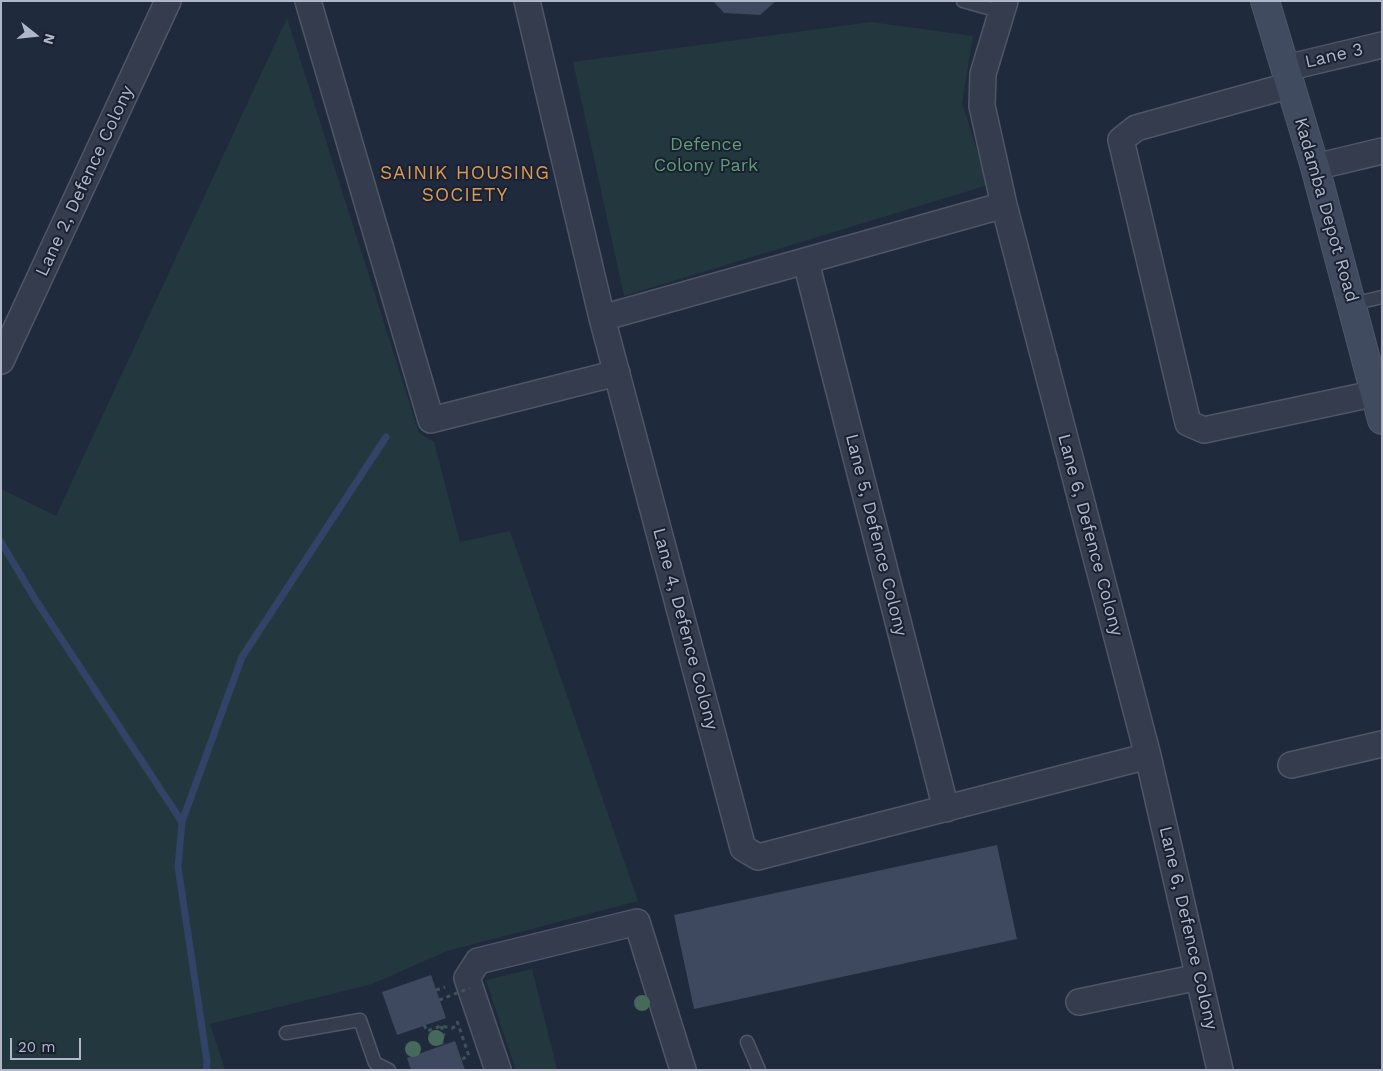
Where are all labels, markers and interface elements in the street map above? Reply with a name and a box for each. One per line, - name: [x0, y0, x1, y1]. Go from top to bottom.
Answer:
- north arrow: [10, 10, 60, 60]
- text: N: [40, 32, 59, 46]
- street label: Lane 3: [1303, 39, 1365, 73]
- street label: Lane 2, Defence Colony: [31, 82, 139, 280]
- street label: Kadamba Depot Road: [1289, 115, 1363, 305]
- park label: Defence Colony Park: [654, 134, 758, 176]
- district label: SAINIK HOUSING SOCIETY: [378, 162, 552, 206]
- street label: Lane 5, Defence Colony: [840, 432, 912, 638]
- street label: Lane 6, Defence Colony: [1053, 432, 1127, 638]
- street label: Lane 4, Defence Colony: [648, 526, 722, 732]
- street label: Lane 6, Defence Colony: [1154, 824, 1222, 1032]
- scale bar: [12, 1028, 84, 1060]
- text: 20 m: [18, 1038, 56, 1056]

